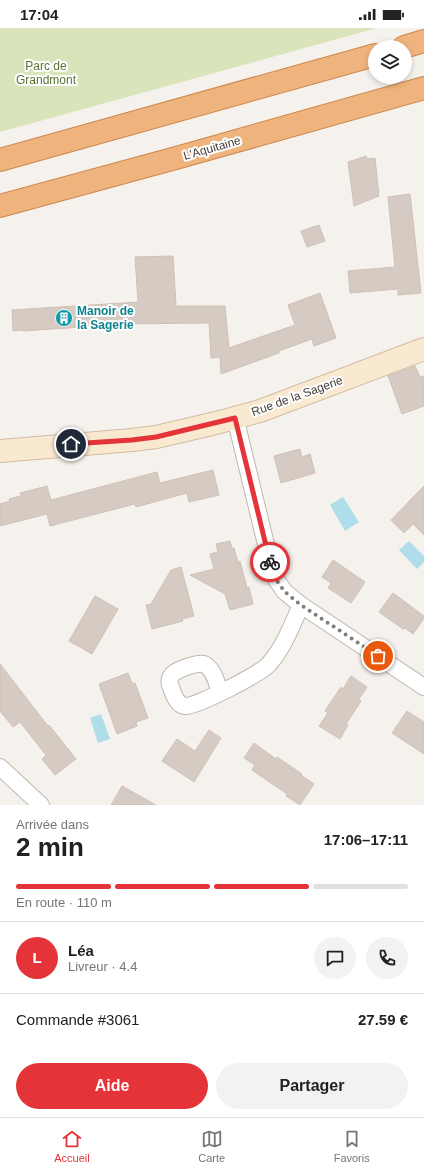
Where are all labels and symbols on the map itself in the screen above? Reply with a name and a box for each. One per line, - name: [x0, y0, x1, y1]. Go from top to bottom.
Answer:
- park label: Parc de Grandmont: [16, 59, 77, 87]
- street label: L'Aquitaine: [182, 133, 243, 163]
- place label: Manoir de la Sagerie: [77, 304, 134, 332]
- building icon: Manoir de la Sagerie: [54, 308, 74, 328]
- street label: Rue de la Sagerie: [249, 373, 345, 419]
- pin: [54, 427, 88, 461]
- courier: [250, 542, 290, 582]
- pin: [361, 639, 395, 673]

